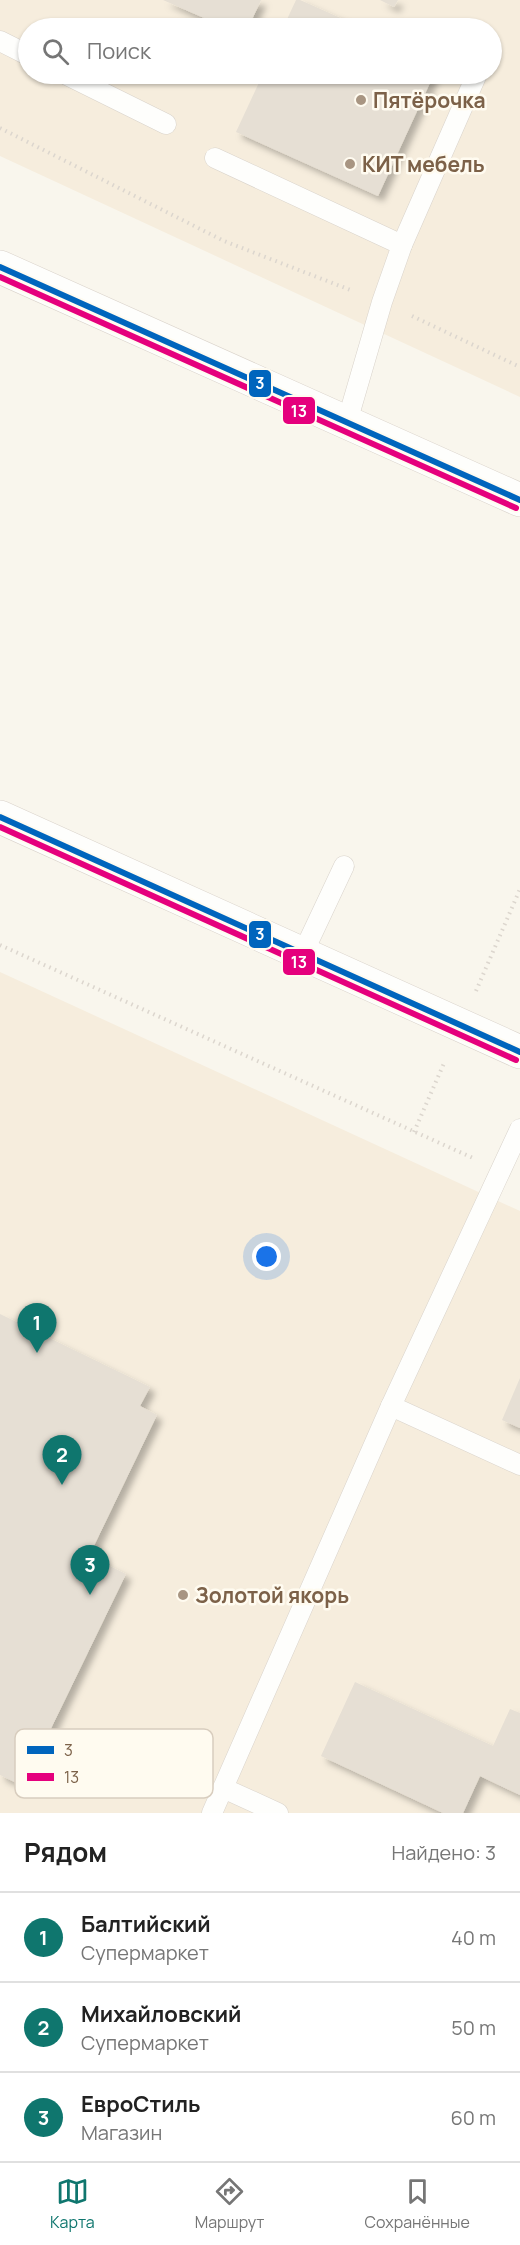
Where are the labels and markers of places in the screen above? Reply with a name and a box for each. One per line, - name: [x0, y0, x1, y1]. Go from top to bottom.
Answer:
- place label: Пятёрочка: [373, 86, 486, 114]
- marker: Пятёрочка: [354, 93, 368, 107]
- place label: КИТ мебель: [362, 150, 485, 178]
- marker: КИТ мебель: [343, 157, 357, 171]
- pin: 1: [18, 1304, 57, 1353]
- pin: 2: [42, 1436, 82, 1485]
- pin: 3: [70, 1546, 110, 1595]
- place label: Золотой якорь: [195, 1581, 349, 1609]
- marker: Золотой якорь: [176, 1588, 190, 1602]

